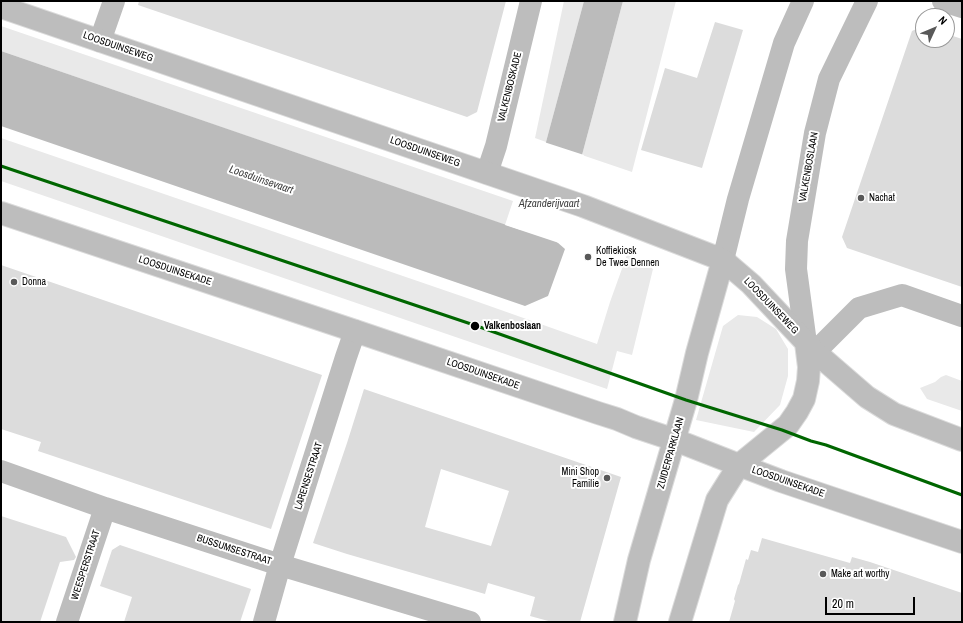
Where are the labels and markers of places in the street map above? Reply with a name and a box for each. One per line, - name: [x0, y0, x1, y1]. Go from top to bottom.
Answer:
- place label: Nachat: [869, 192, 895, 204]
- marker: Nachat: [856, 193, 866, 203]
- place label: Koffiekiosk De Twee Dennen: [596, 245, 659, 268]
- marker: Koffiekiosk De Twee Dennen: [583, 252, 593, 262]
- place label: Donna: [22, 276, 46, 288]
- marker: Donna: [9, 277, 19, 287]
- marker: Valkenboslaan: [469, 320, 481, 332]
- place label: Valkenboslaan: [484, 320, 541, 332]
- place label: Mini Shop Familie: [562, 466, 599, 490]
- marker: Mini Shop Familie: [602, 473, 612, 483]
- place label: Make art worthy: [831, 568, 889, 580]
- marker: Make art worthy: [818, 569, 828, 579]

